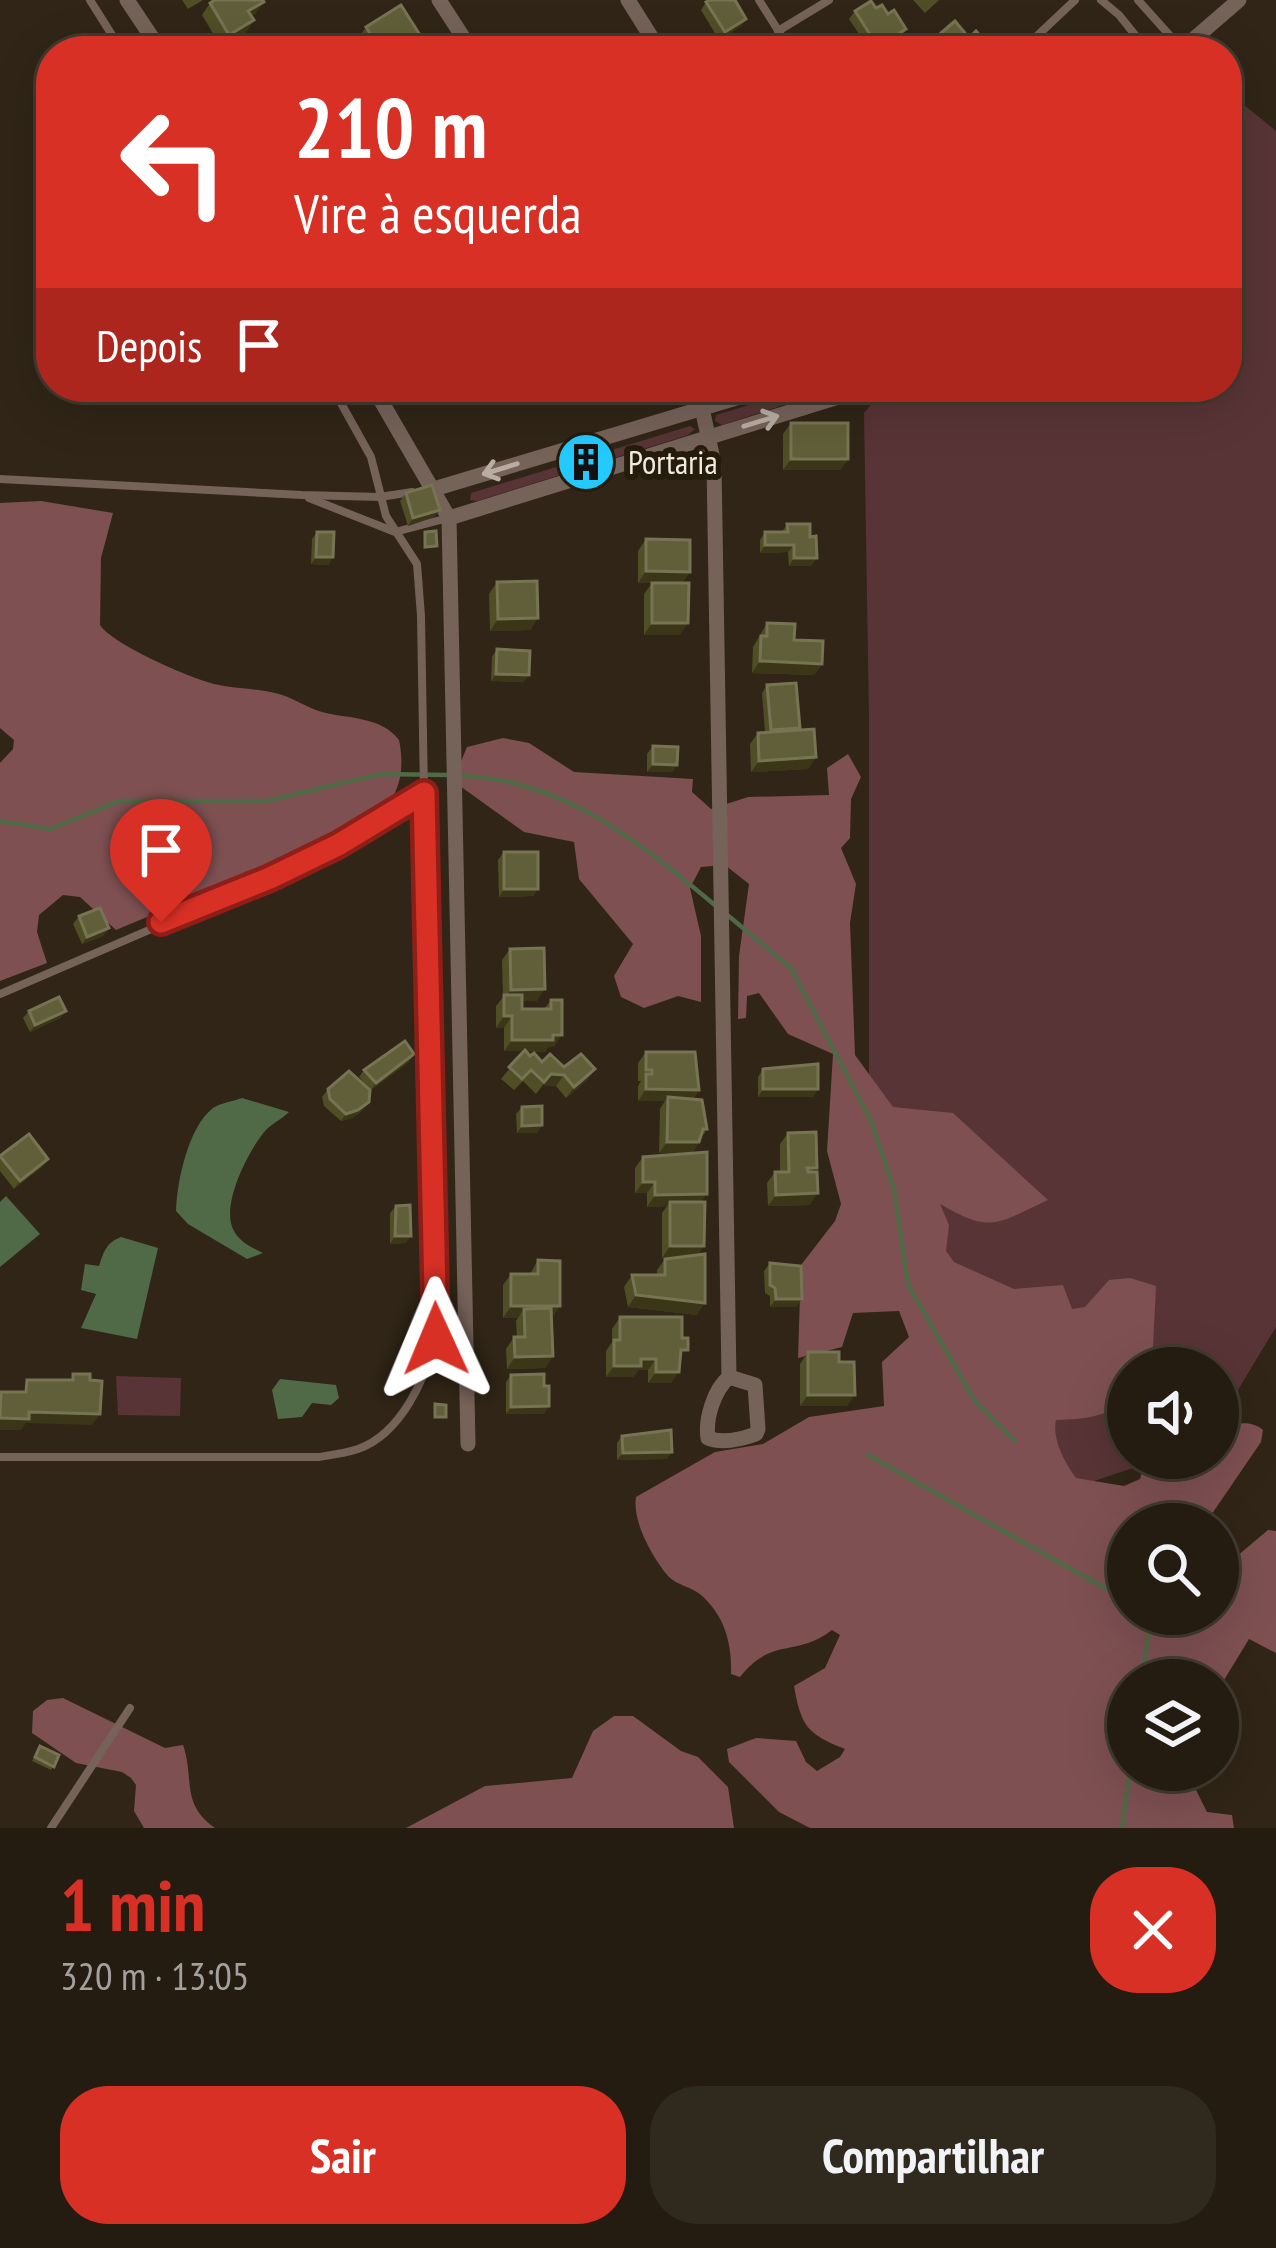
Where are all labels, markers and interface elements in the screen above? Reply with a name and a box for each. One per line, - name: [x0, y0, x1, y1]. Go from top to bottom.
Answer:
- text: 210 m: [294, 72, 487, 181]
- icon: left: [96, 84, 252, 240]
- text: Vire à esquerda: [294, 178, 582, 248]
- icon: arrive: [226, 312, 292, 378]
- text: Depois: [96, 316, 202, 374]
- one-way arrow: [741, 409, 779, 431]
- building icon: Portaria: [555, 431, 617, 493]
- place label: Portaria: [628, 440, 718, 483]
- one-way arrow: [482, 459, 520, 481]
- pin: [110, 799, 212, 922]
- icon: arrive: [128, 817, 194, 883]
- position arrow: [373, 1276, 499, 1402]
- map controls: [1107, 1347, 1239, 1791]
- button: sound: [1107, 1347, 1239, 1479]
- button: search: [1107, 1503, 1239, 1635]
- button: layers: [1107, 1659, 1239, 1791]
- text: 1 min: [60, 1858, 205, 1951]
- button: close: [1090, 1867, 1216, 1993]
- text: 320 m · 13:05: [60, 1950, 249, 2001]
- button: Sair: [60, 2086, 626, 2224]
- button: Compartilhar: [650, 2086, 1216, 2224]

